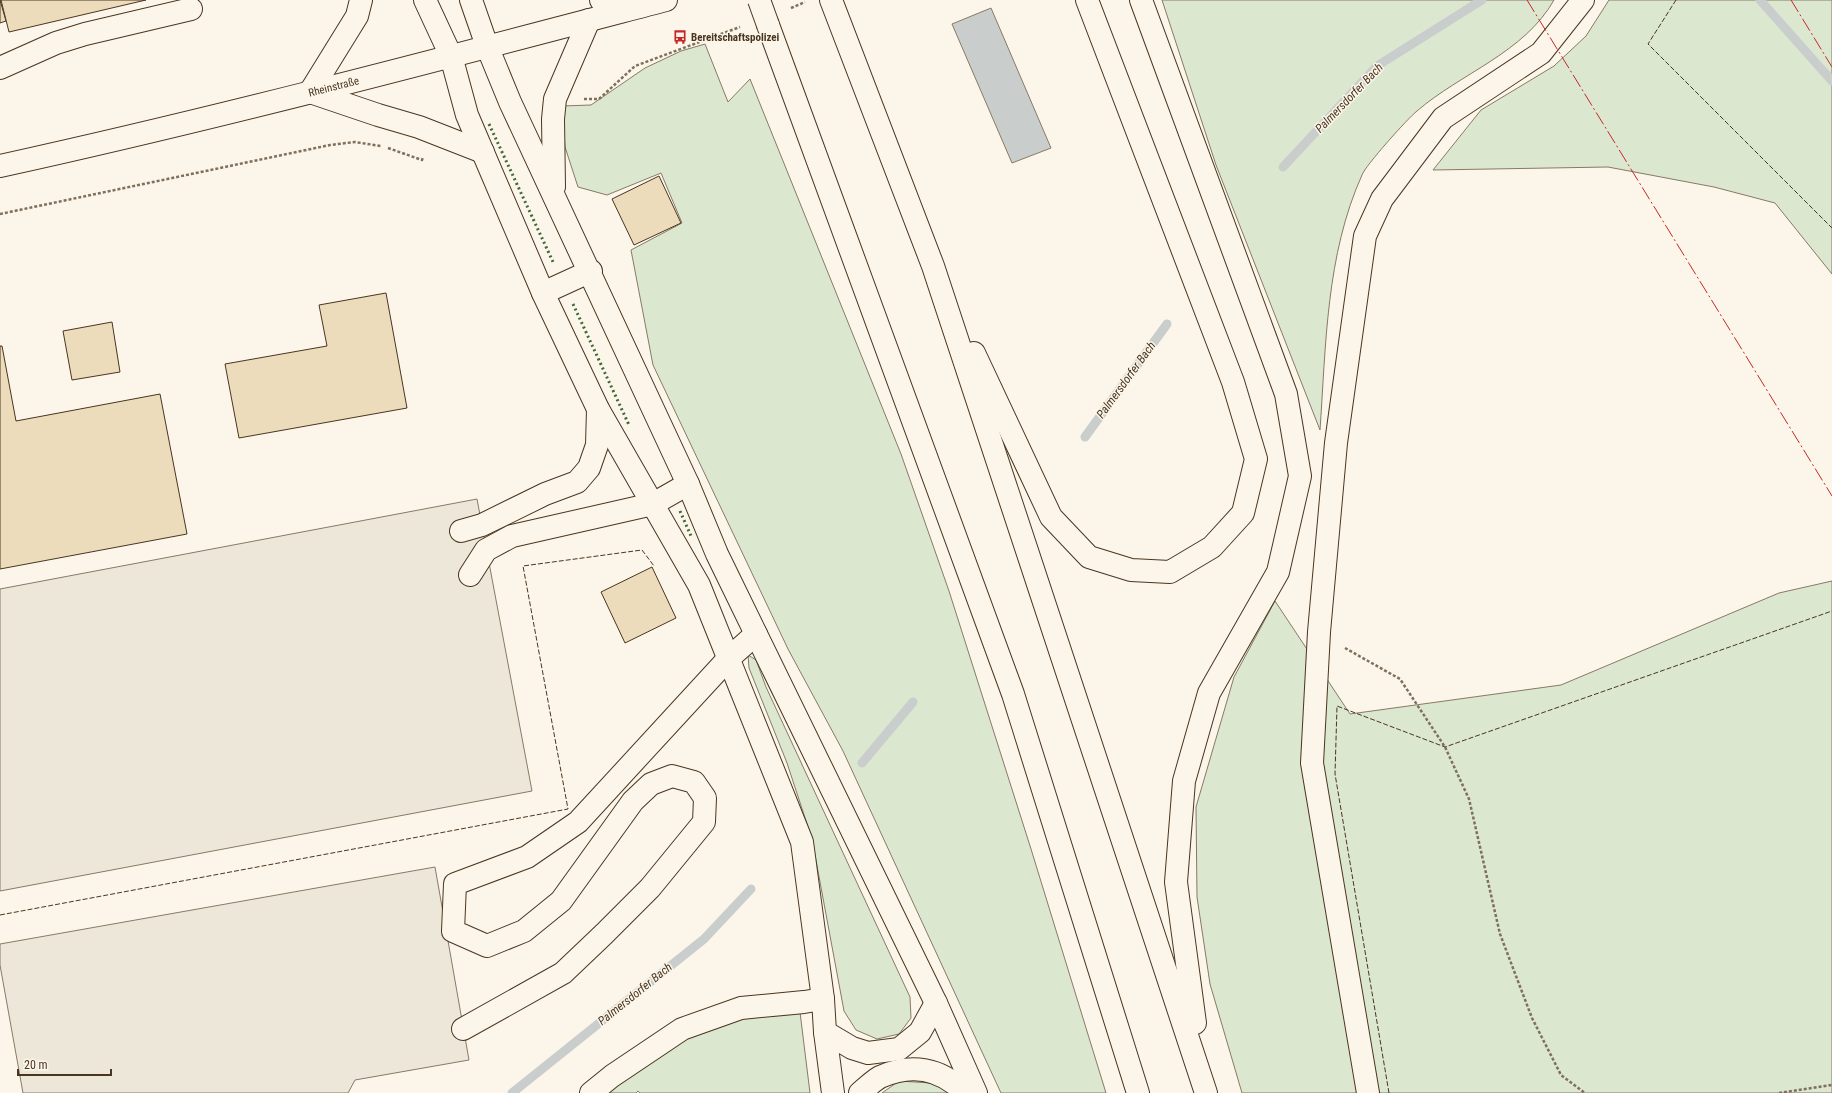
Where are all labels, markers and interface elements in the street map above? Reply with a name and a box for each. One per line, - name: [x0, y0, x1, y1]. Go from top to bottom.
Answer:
- bus stop icon: Bereitschaftspolizei: [672, 29, 688, 45]
- place label: Bereitschaftspolizei: [691, 31, 780, 44]
- water label: Palmersdorfer Bach: [1312, 60, 1386, 136]
- street label: Rheinstraße: [307, 74, 360, 99]
- water label: Palmersdorfer Bach: [1094, 339, 1159, 421]
- water label: Palmersdorfer Bach: [595, 960, 675, 1028]
- scale bar: [18, 1051, 111, 1077]
- text: 20 m: [24, 1058, 48, 1072]

